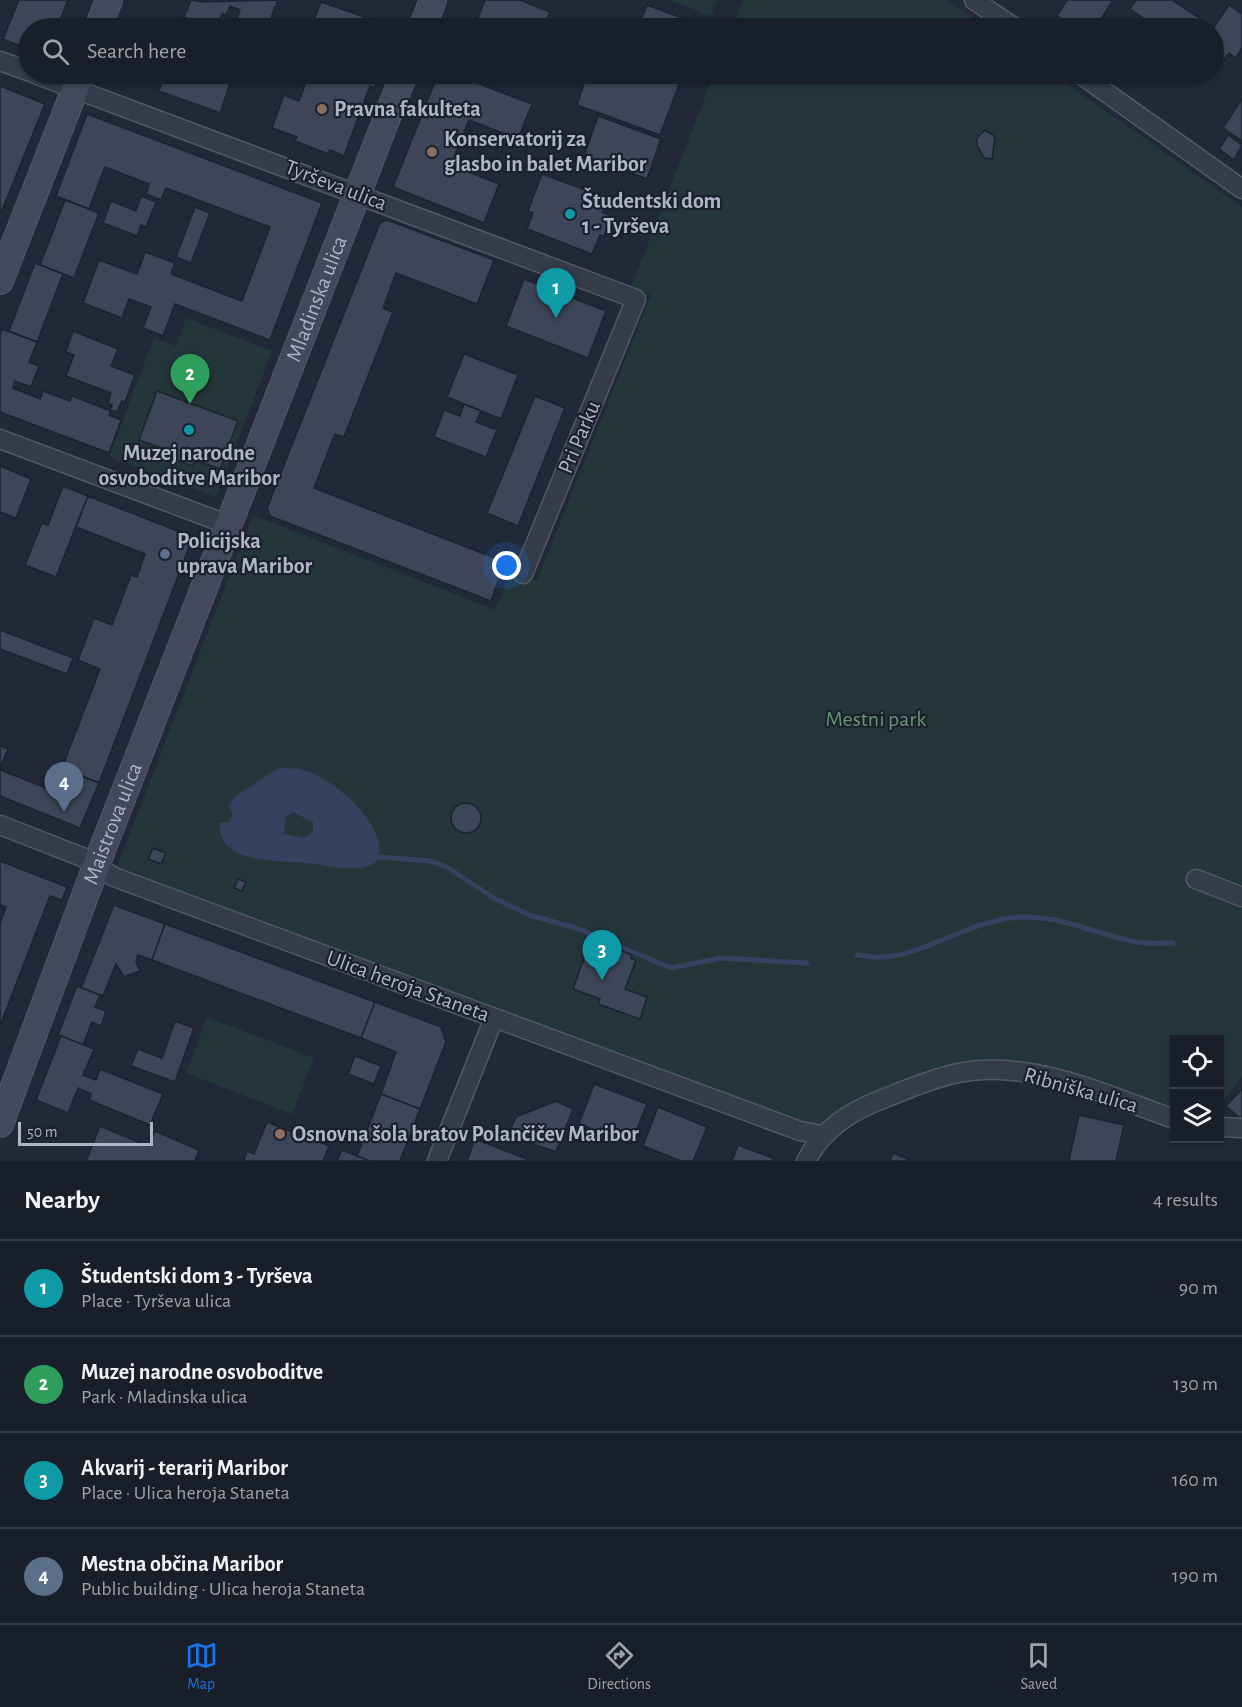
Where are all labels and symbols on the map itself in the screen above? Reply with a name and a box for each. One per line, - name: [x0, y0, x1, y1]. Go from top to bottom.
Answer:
- place label: Pravna fakulteta: [334, 98, 481, 120]
- marker: Pravna fakulteta: [315, 102, 329, 116]
- place label: Konservatorij za glasbo in balet Maribor: [444, 128, 647, 175]
- marker: Konservatorij za glasbo in balet Maribor: [425, 145, 439, 159]
- street label: Tyrševa ulica: [282, 156, 390, 214]
- place label: Študentski dom 1 - Tyrševa: [582, 187, 721, 238]
- marker: Študentski dom 1 - Tyrševa: [563, 207, 577, 221]
- street label: Mladinska ulica: [282, 233, 351, 365]
- pin: 1: [536, 268, 576, 318]
- pin: 2: [170, 354, 210, 404]
- street label: Pri Parku: [554, 398, 604, 476]
- marker: Muzej narodne osvoboditve Maribor: [182, 423, 196, 437]
- place label: Muzej narodne osvoboditve Maribor: [98, 442, 280, 489]
- place label: Policijska uprava Maribor: [177, 530, 312, 577]
- marker: Policijska uprava Maribor: [158, 547, 172, 561]
- your location: [492, 551, 521, 580]
- park label: Mestni park: [826, 708, 926, 730]
- street label: Maistrova ulica: [79, 759, 146, 887]
- pin: 4: [44, 762, 84, 812]
- pin: 3: [582, 930, 622, 980]
- street label: Ulica heroja Staneta: [324, 946, 492, 1026]
- street label: Ribniška ulica: [1022, 1063, 1140, 1117]
- scale bar: [18, 1119, 153, 1146]
- place label: Osnovna šola bratov Polančičev Maribor: [292, 1123, 639, 1145]
- marker: Osnovna šola bratov Polančičev Maribor: [273, 1127, 287, 1141]

